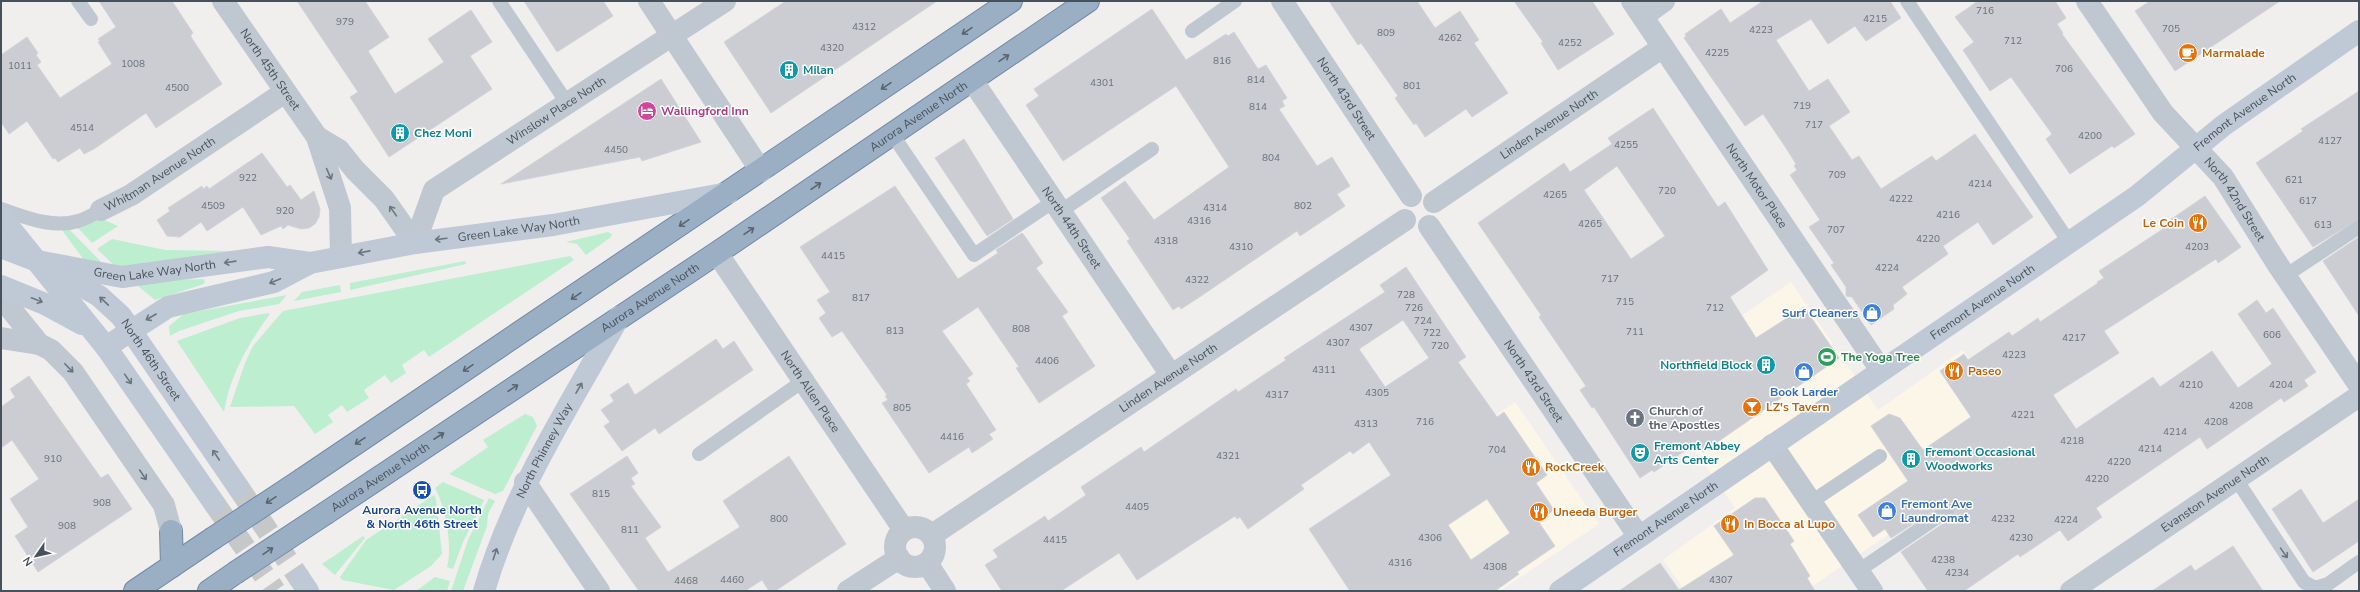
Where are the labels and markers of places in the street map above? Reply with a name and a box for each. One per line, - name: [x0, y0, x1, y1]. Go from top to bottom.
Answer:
- cafe icon: Marmalade: [2177, 42, 2199, 64]
- place label: Marmalade: [2202, 45, 2265, 61]
- building icon: Milan: [778, 59, 800, 81]
- place label: Milan: [803, 62, 834, 78]
- hotel icon: Wallingford Inn: [636, 100, 658, 122]
- place label: Wallingford Inn: [661, 103, 749, 119]
- building icon: Chez Moni: [389, 122, 411, 144]
- place label: Chez Moni: [414, 125, 472, 141]
- restaurant icon: Le Coin: [2187, 212, 2209, 234]
- place label: Le Coin: [2143, 215, 2184, 231]
- shop icon: Surf Cleaners: [1861, 302, 1883, 324]
- place label: Surf Cleaners: [1782, 305, 1858, 321]
- sports icon: The Yoga Tree: [1816, 346, 1838, 368]
- place label: The Yoga Tree: [1841, 349, 1920, 365]
- building icon: Northfield Block: [1755, 354, 1777, 376]
- place label: Northfield Block: [1660, 357, 1753, 373]
- restaurant icon: Paseo: [1943, 360, 1965, 382]
- shop icon: Book Larder: [1793, 361, 1815, 383]
- place label: Paseo: [1968, 363, 2001, 379]
- place label: Book Larder: [1770, 384, 1838, 400]
- bar icon: LZ's Tavern: [1741, 396, 1763, 418]
- place label: LZ's Tavern: [1766, 399, 1829, 415]
- place label: Church of the Apostles: [1649, 403, 1720, 433]
- church icon: Church of the Apostles: [1624, 407, 1646, 429]
- place label: Fremont Abbey Arts Center: [1654, 438, 1741, 468]
- theatre icon: Fremont Abbey Arts Center: [1629, 442, 1651, 464]
- place label: Fremont Occasional Woodworks: [1925, 444, 2036, 474]
- building icon: Fremont Occasional Woodworks: [1900, 448, 1922, 470]
- restaurant icon: RockCreek: [1520, 456, 1542, 478]
- place label: RockCreek: [1545, 459, 1605, 475]
- bus stop icon: Aurora Avenue North & North 46th Street: [411, 479, 433, 501]
- place label: Fremont Ave Laundromat: [1901, 496, 1973, 526]
- shop icon: Fremont Ave Laundromat: [1876, 500, 1898, 522]
- restaurant icon: Uneeda Burger: [1528, 501, 1550, 523]
- place label: Aurora Avenue North & North 46th Street: [362, 502, 482, 532]
- place label: Uneeda Burger: [1553, 504, 1637, 520]
- restaurant icon: In Bocca al Lupo: [1719, 513, 1741, 535]
- place label: In Bocca al Lupo: [1744, 516, 1835, 532]

